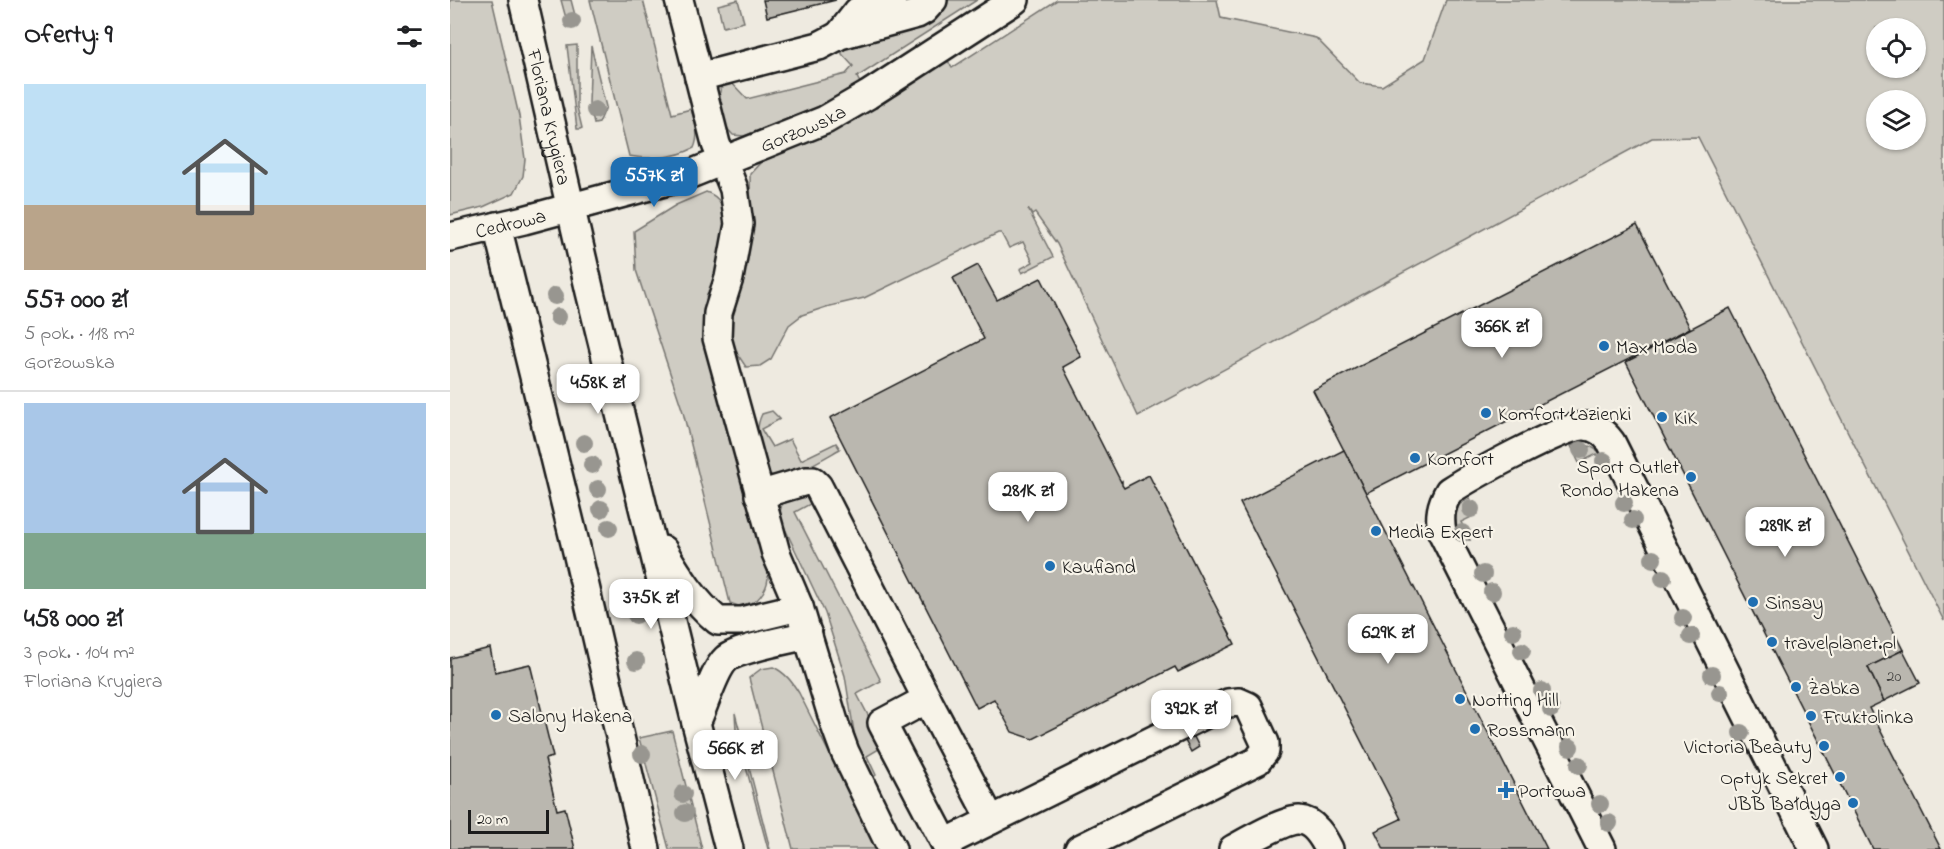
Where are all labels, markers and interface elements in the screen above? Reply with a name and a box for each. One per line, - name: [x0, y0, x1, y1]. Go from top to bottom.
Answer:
- text: Oferty: 9: [24, 17, 113, 55]
- map controls: [1866, 18, 1926, 150]
- button: locate: [1866, 18, 1926, 78]
- icon: filters: [393, 20, 426, 53]
- street label: Floriana Krygiera: [518, 46, 577, 188]
- button: layers: [1866, 90, 1926, 150]
- street label: Gorzowska: [756, 99, 852, 162]
- icon: home: [171, 123, 279, 231]
- pin: 557K zł: [599, 157, 709, 208]
- text: 557K zł: [625, 162, 683, 191]
- street label: Cedrowa: [473, 203, 550, 248]
- text: 557 000 zł: [24, 282, 128, 320]
- pin: 366K zł: [1447, 308, 1557, 359]
- text: 366K zł: [1475, 313, 1529, 342]
- text: 5 pok. · 118 m²: [24, 320, 135, 349]
- place label: Max Moda: [1616, 334, 1697, 363]
- marker: Max Moda: [1597, 339, 1611, 353]
- text: Gorzowska: [24, 349, 115, 378]
- pin: 458K zł: [543, 364, 653, 415]
- text: 458K zł: [571, 369, 625, 398]
- place label: Komfort Łazienki: [1498, 401, 1631, 430]
- place label: KiK: [1674, 405, 1697, 434]
- marker: Komfort Łazienki: [1479, 406, 1493, 420]
- marker: KiK: [1655, 410, 1669, 424]
- icon: home: [171, 442, 279, 550]
- place label: Komfort: [1427, 446, 1494, 475]
- marker: Komfort: [1408, 451, 1422, 465]
- place label: Sport Outlet Rondo Hakena: [1560, 454, 1679, 506]
- marker: Sport Outlet Rondo Hakena: [1684, 470, 1698, 484]
- pin: 281K zł: [973, 472, 1083, 523]
- text: 281K zł: [1002, 477, 1054, 506]
- pin: 289K zł: [1730, 507, 1840, 558]
- text: 289K zł: [1759, 512, 1811, 541]
- place label: Media Expert: [1388, 519, 1494, 548]
- marker: Media Expert: [1369, 524, 1383, 538]
- place label: Kaufland: [1062, 554, 1136, 583]
- marker: Kaufland: [1043, 559, 1057, 573]
- pin: 375K zł: [596, 579, 706, 630]
- text: 375K zł: [623, 584, 679, 613]
- place label: Sinsay: [1765, 590, 1823, 619]
- marker: Sinsay: [1746, 595, 1760, 609]
- text: 458 000 zł: [24, 601, 123, 639]
- pin: 629K zł: [1333, 614, 1443, 665]
- text: 629K zł: [1362, 619, 1414, 648]
- place label: travelplanet.pl: [1784, 630, 1896, 659]
- marker: travelplanet.pl: [1765, 635, 1779, 649]
- text: 3 pok. · 104 m²: [24, 639, 135, 668]
- house number: 20: [1887, 665, 1902, 689]
- text: Floriana Krygiera: [24, 668, 163, 697]
- place label: Żabka: [1808, 675, 1860, 704]
- marker: Żabka: [1789, 680, 1803, 694]
- place label: Notting Hill: [1472, 687, 1559, 717]
- pin: 392K zł: [1136, 690, 1246, 741]
- marker: Notting Hill: [1453, 692, 1467, 706]
- text: 392K zł: [1165, 695, 1217, 724]
- place label: Salony Hakena: [508, 703, 632, 732]
- place label: Fruktolinka: [1822, 704, 1914, 733]
- marker: Salony Hakena: [489, 708, 503, 722]
- marker: Fruktolinka: [1804, 709, 1818, 723]
- place label: Rossmann: [1487, 717, 1575, 746]
- marker: Rossmann: [1468, 722, 1482, 736]
- pin: 566K zł: [680, 730, 790, 781]
- place label: Victoria Beauty: [1683, 734, 1812, 763]
- text: 566K zł: [707, 735, 763, 764]
- marker: Victoria Beauty: [1817, 739, 1831, 753]
- place label: Optyk Sekret: [1720, 765, 1828, 794]
- marker: Optyk Sekret: [1833, 770, 1847, 784]
- place label: Portowa: [1518, 778, 1586, 807]
- marker: Portowa: [1499, 783, 1513, 797]
- place label: JBB Bałdyga: [1728, 791, 1841, 821]
- marker: JBB Bałdyga: [1846, 796, 1860, 810]
- scale bar: [468, 807, 549, 834]
- text: 20 m: [477, 808, 508, 832]

